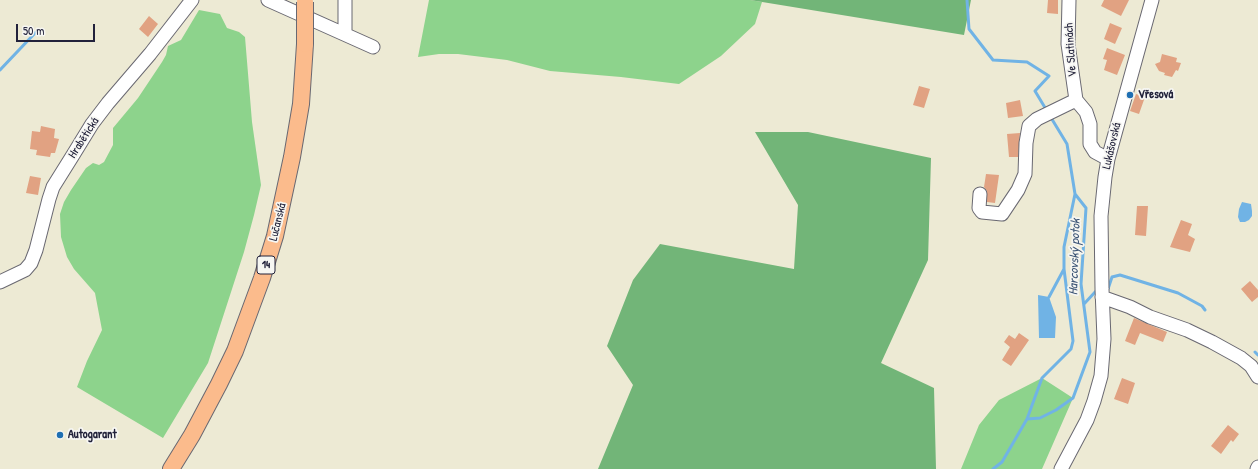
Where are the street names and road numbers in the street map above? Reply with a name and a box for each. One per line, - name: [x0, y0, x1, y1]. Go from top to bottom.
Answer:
- street label: Ve Slatinách: [1062, 22, 1080, 78]
- street label: Hrabětická: [65, 115, 103, 161]
- street label: Lukášovská: [1100, 121, 1124, 171]
- street label: Lučanská: [266, 202, 290, 242]
- road number: 14: [257, 256, 275, 274]

